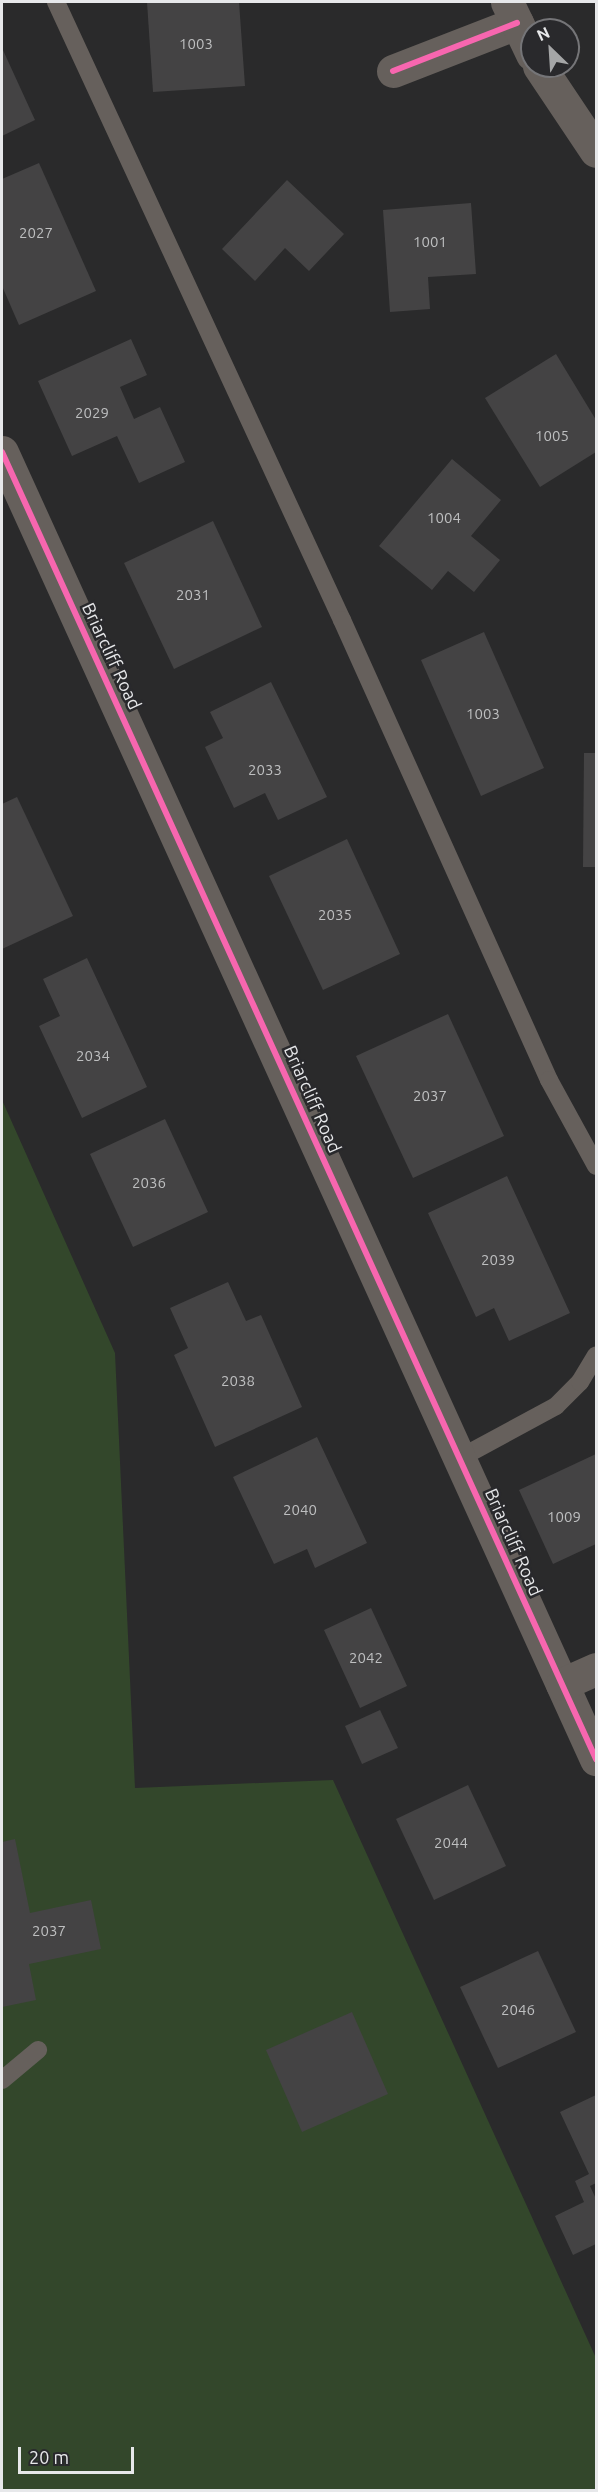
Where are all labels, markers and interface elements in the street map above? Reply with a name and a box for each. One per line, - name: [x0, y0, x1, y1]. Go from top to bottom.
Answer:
- north arrow: [520, 18, 580, 78]
- text: N: [534, 23, 552, 44]
- house number: 1003: [179, 35, 213, 53]
- house number: 2027: [19, 224, 53, 242]
- house number: 1001: [413, 233, 447, 251]
- house number: 2029: [75, 404, 109, 422]
- house number: 1005: [535, 427, 569, 445]
- house number: 1004: [427, 509, 461, 527]
- house number: 2031: [176, 586, 210, 604]
- street label: Briarcliff Road: [78, 599, 146, 713]
- house number: 1003: [466, 705, 500, 723]
- house number: 2033: [248, 761, 282, 779]
- house number: 2035: [318, 906, 352, 924]
- street label: Briarcliff Road: [280, 1042, 346, 1156]
- house number: 2034: [76, 1047, 110, 1065]
- house number: 2037: [413, 1087, 447, 1105]
- house number: 2036: [132, 1174, 166, 1192]
- house number: 2039: [481, 1251, 515, 1269]
- house number: 2038: [221, 1372, 255, 1390]
- street label: Briarcliff Road: [481, 1485, 547, 1599]
- house number: 2040: [283, 1501, 317, 1519]
- house number: 1009: [547, 1508, 581, 1526]
- house number: 2042: [349, 1649, 383, 1667]
- house number: 2044: [434, 1834, 468, 1852]
- house number: 2037: [32, 1922, 66, 1940]
- house number: 2046: [501, 2001, 535, 2019]
- scale bar: [21, 2435, 136, 2473]
- text: 20 m: [29, 2447, 69, 2467]

